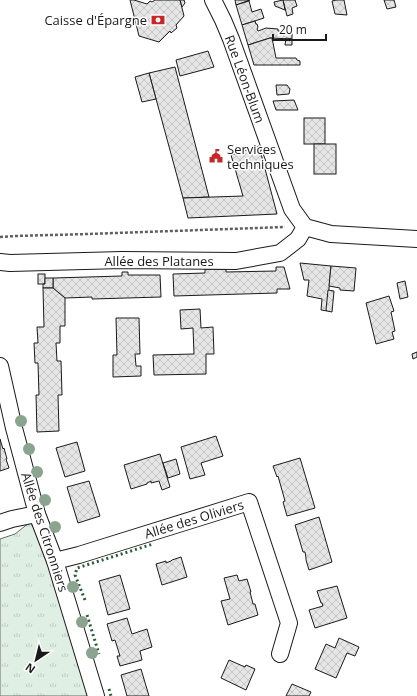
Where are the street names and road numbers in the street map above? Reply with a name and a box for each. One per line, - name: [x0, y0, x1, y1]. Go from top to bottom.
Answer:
- street label: Rue Léon-Blum: [221, 32, 269, 126]
- street label: Allée des Platanes: [104, 252, 214, 270]
- street label: Allée des Citronniers: [17, 470, 73, 594]
- street label: Allée des Oliviers: [142, 495, 246, 543]

